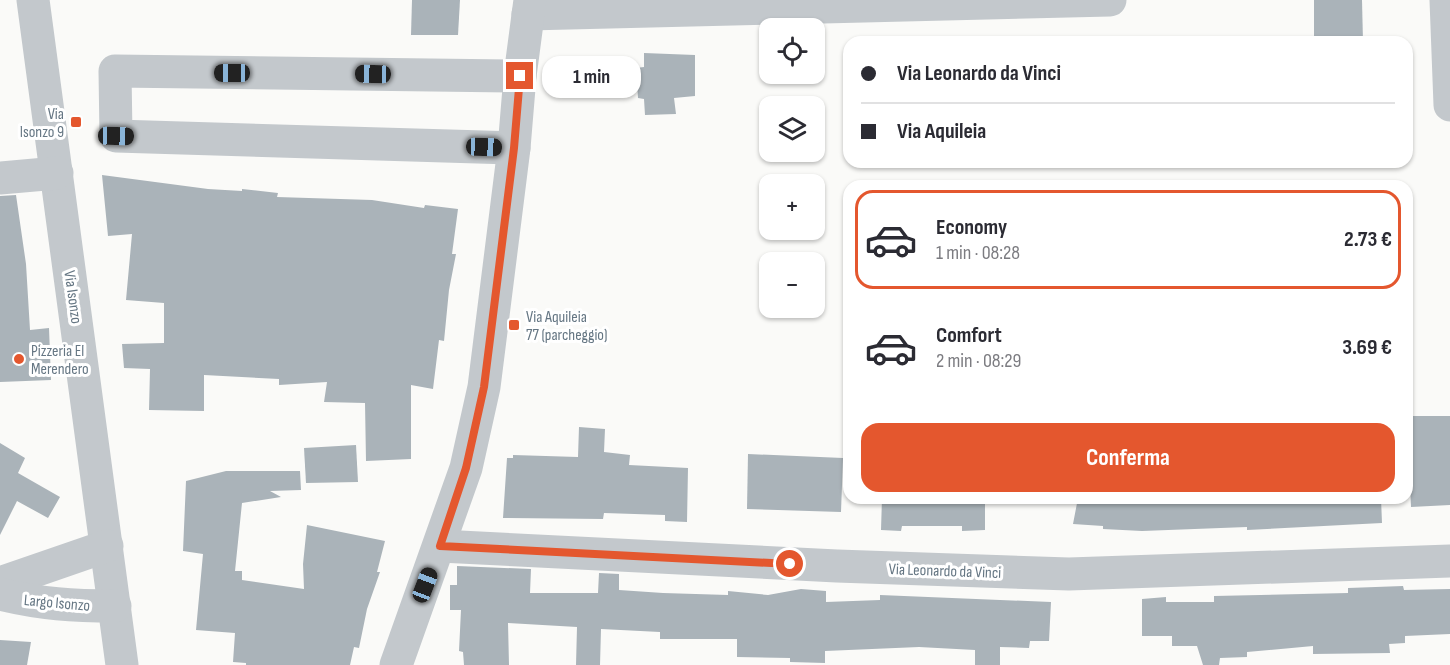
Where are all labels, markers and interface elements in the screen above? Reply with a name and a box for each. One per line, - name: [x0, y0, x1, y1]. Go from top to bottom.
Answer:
- map controls: [759, 18, 825, 318]
- button: locate: [759, 18, 825, 84]
- callout: 1 min: [541, 55, 640, 97]
- text: Via Leonardo da Vinci: [897, 60, 1061, 87]
- route end: [506, 62, 533, 89]
- car: [214, 64, 250, 82]
- car: [355, 65, 391, 83]
- text: 1 min: [573, 65, 610, 89]
- button: layers: [759, 96, 825, 162]
- place label: Via Isonzo 9: [20, 105, 64, 142]
- marker: Via Isonzo 9: [69, 115, 83, 129]
- text: Via Aquileia: [897, 118, 986, 145]
- car: [98, 127, 134, 145]
- car: [466, 137, 502, 157]
- button: +: [759, 174, 825, 240]
- icon: car: [864, 213, 918, 267]
- text: Economy: [936, 214, 1007, 241]
- text: 2.73 €: [1344, 226, 1392, 253]
- text: 1 min · 08:28: [936, 241, 1020, 265]
- button: −: [759, 252, 825, 318]
- street label: Via Isonzo: [59, 269, 86, 325]
- place label: Via Aquileia 77 (parcheggio): [526, 308, 607, 345]
- marker: Via Aquileia 77 (parcheggio): [507, 318, 521, 332]
- icon: car: [864, 321, 918, 375]
- text: Comfort: [936, 322, 1002, 349]
- text: 3.69 €: [1342, 334, 1392, 361]
- place label: Pizzeria El Merendero: [31, 342, 89, 379]
- text: 2 min · 08:29: [936, 349, 1021, 373]
- marker: Pizzeria El Merendero: [12, 352, 26, 366]
- button: Conferma: [861, 423, 1395, 492]
- route start: [776, 550, 803, 577]
- street label: Via Leonardo da Vinci: [888, 560, 1002, 583]
- car: [410, 565, 440, 605]
- street label: Largo Isonzo: [23, 591, 91, 616]

